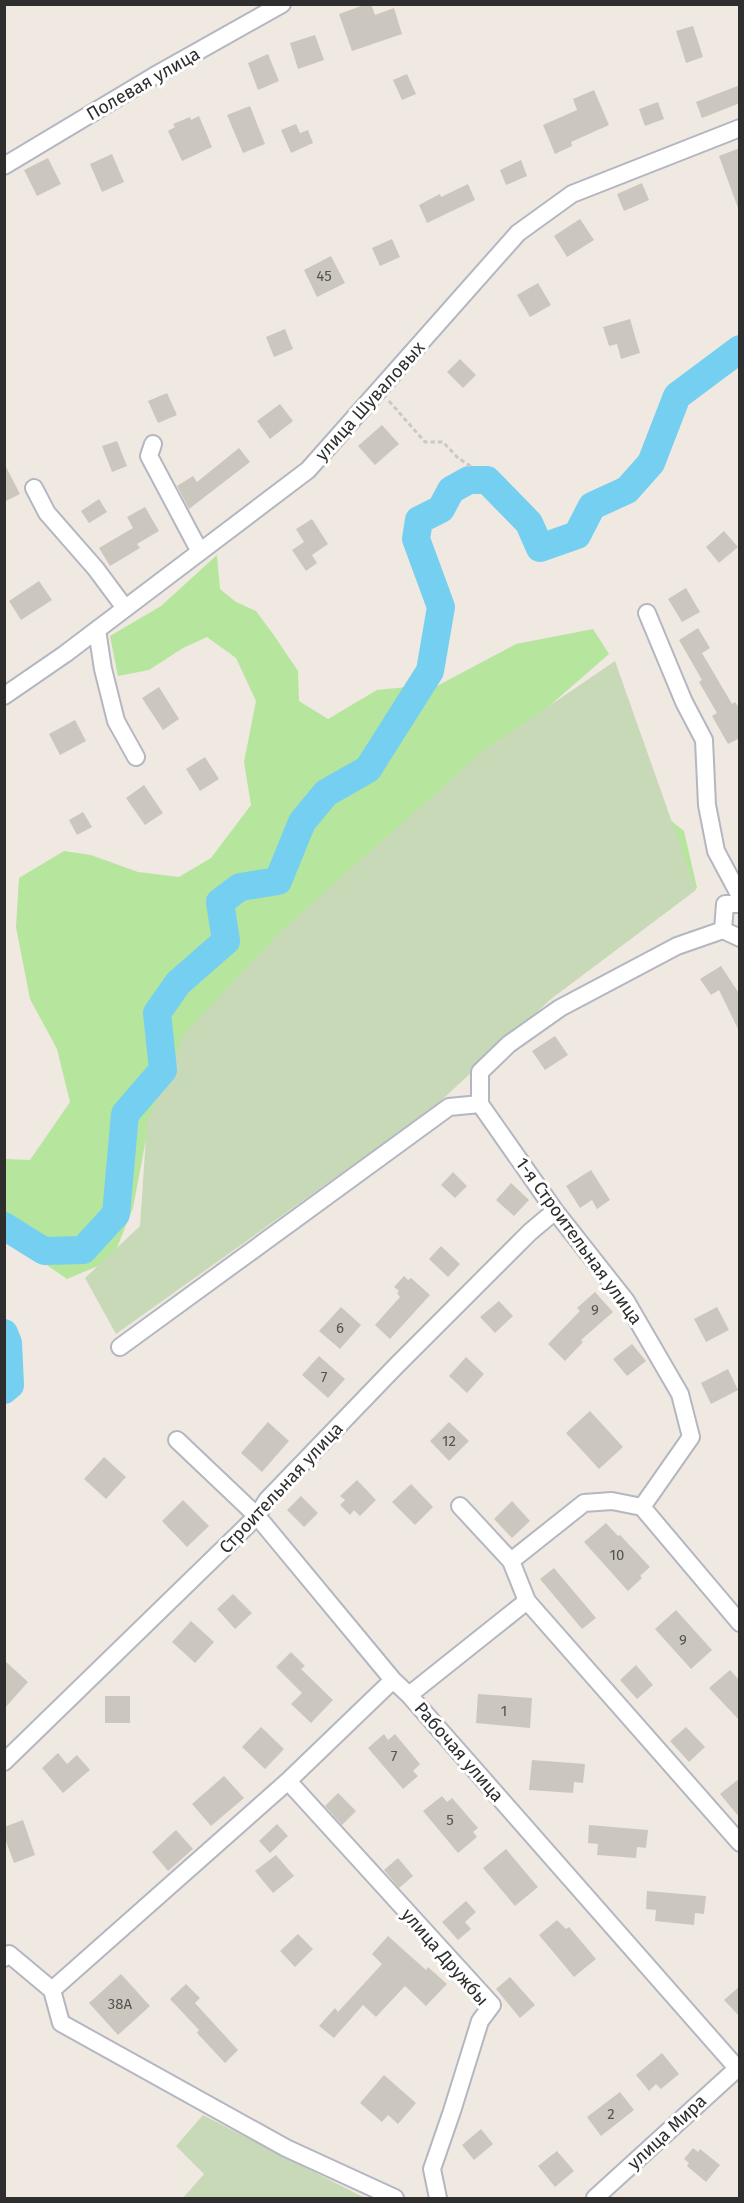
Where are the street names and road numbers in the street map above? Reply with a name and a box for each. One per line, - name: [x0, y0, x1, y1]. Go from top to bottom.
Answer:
- street label: Полевая улица: [82, 43, 204, 125]
- street label: улица Шуваловых: [311, 337, 430, 465]
- street label: 1-я Строительная улица: [511, 1153, 647, 1329]
- street label: Строительная улица: [214, 1418, 348, 1558]
- street label: Рабочая улица: [410, 1698, 508, 1806]
- street label: улица Дружбы: [397, 1904, 493, 2010]
- street label: улица Мира: [623, 2090, 711, 2174]

